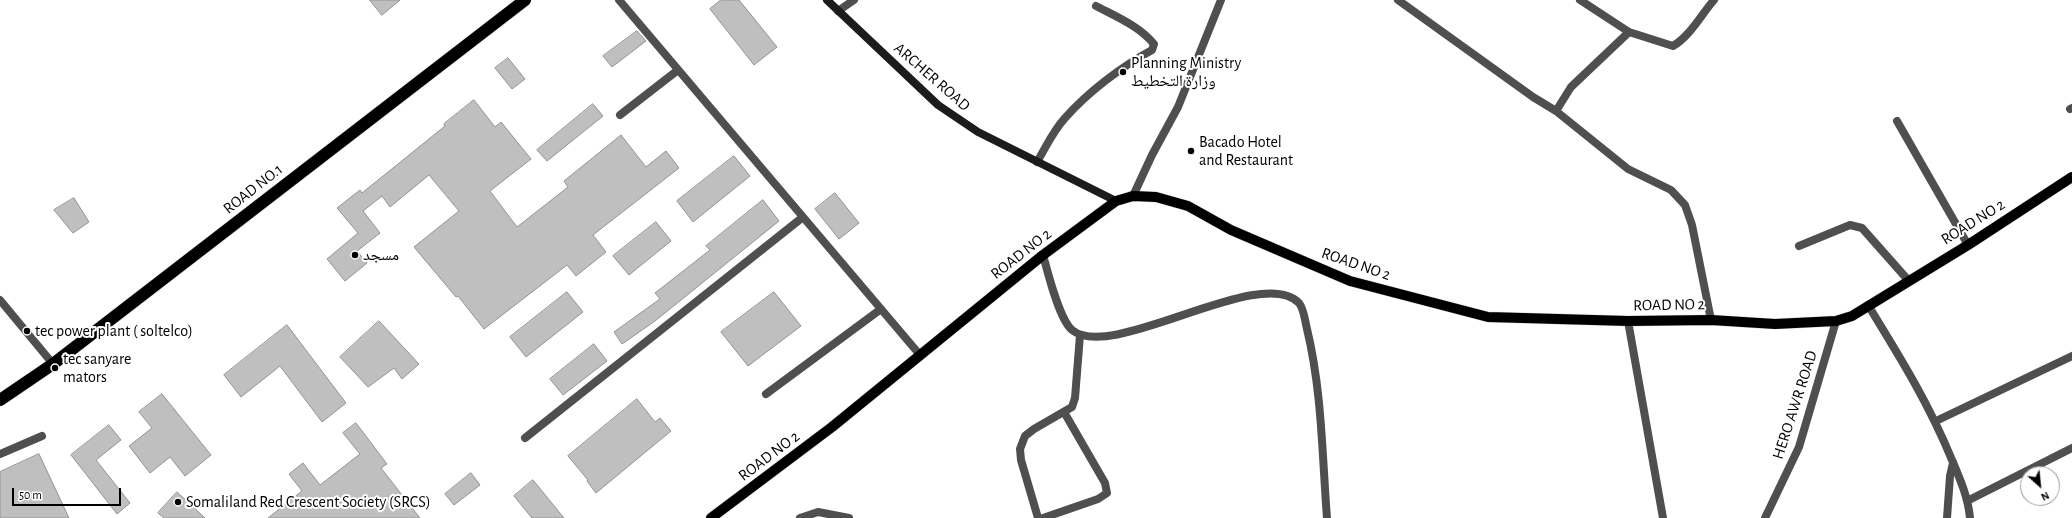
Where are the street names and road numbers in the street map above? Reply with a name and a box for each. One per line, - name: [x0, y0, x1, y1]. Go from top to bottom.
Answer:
- street label: ARCHER ROAD: [890, 39, 974, 115]
- street label: ROAD NO.1: [219, 160, 287, 218]
- street label: ROAD NO 2: [1938, 195, 2008, 249]
- street label: ROAD NO 2: [987, 224, 1055, 284]
- street label: ROAD NO 2: [1319, 243, 1393, 285]
- street label: ROAD NO 2: [1633, 295, 1705, 315]
- street label: HERO AWR ROAD: [1768, 348, 1822, 462]
- street label: ROAD NO 2: [735, 427, 803, 485]

